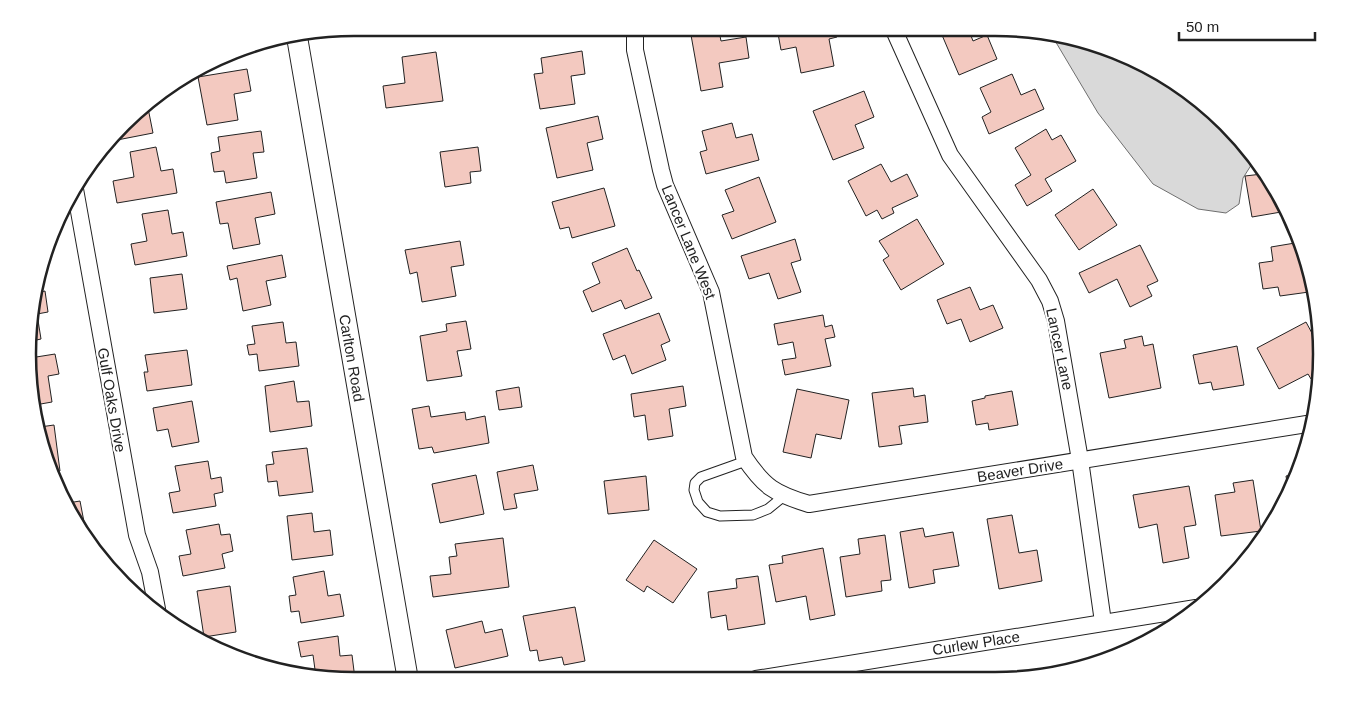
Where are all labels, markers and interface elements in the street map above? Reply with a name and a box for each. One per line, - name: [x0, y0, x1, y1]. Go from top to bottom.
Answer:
- scale bar: [1179, 10, 1315, 42]
- text: 50 m: [1186, 18, 1219, 35]
- street label: Lancer Lane West: [658, 183, 720, 302]
- street label: Lancer Lane: [1043, 306, 1077, 392]
- street label: Carlton Road: [336, 313, 368, 403]
- street label: Gulf Oaks Drive: [94, 346, 130, 454]
- street label: Beaver Drive: [976, 455, 1064, 485]
- street label: Curlew Place: [931, 628, 1021, 658]

